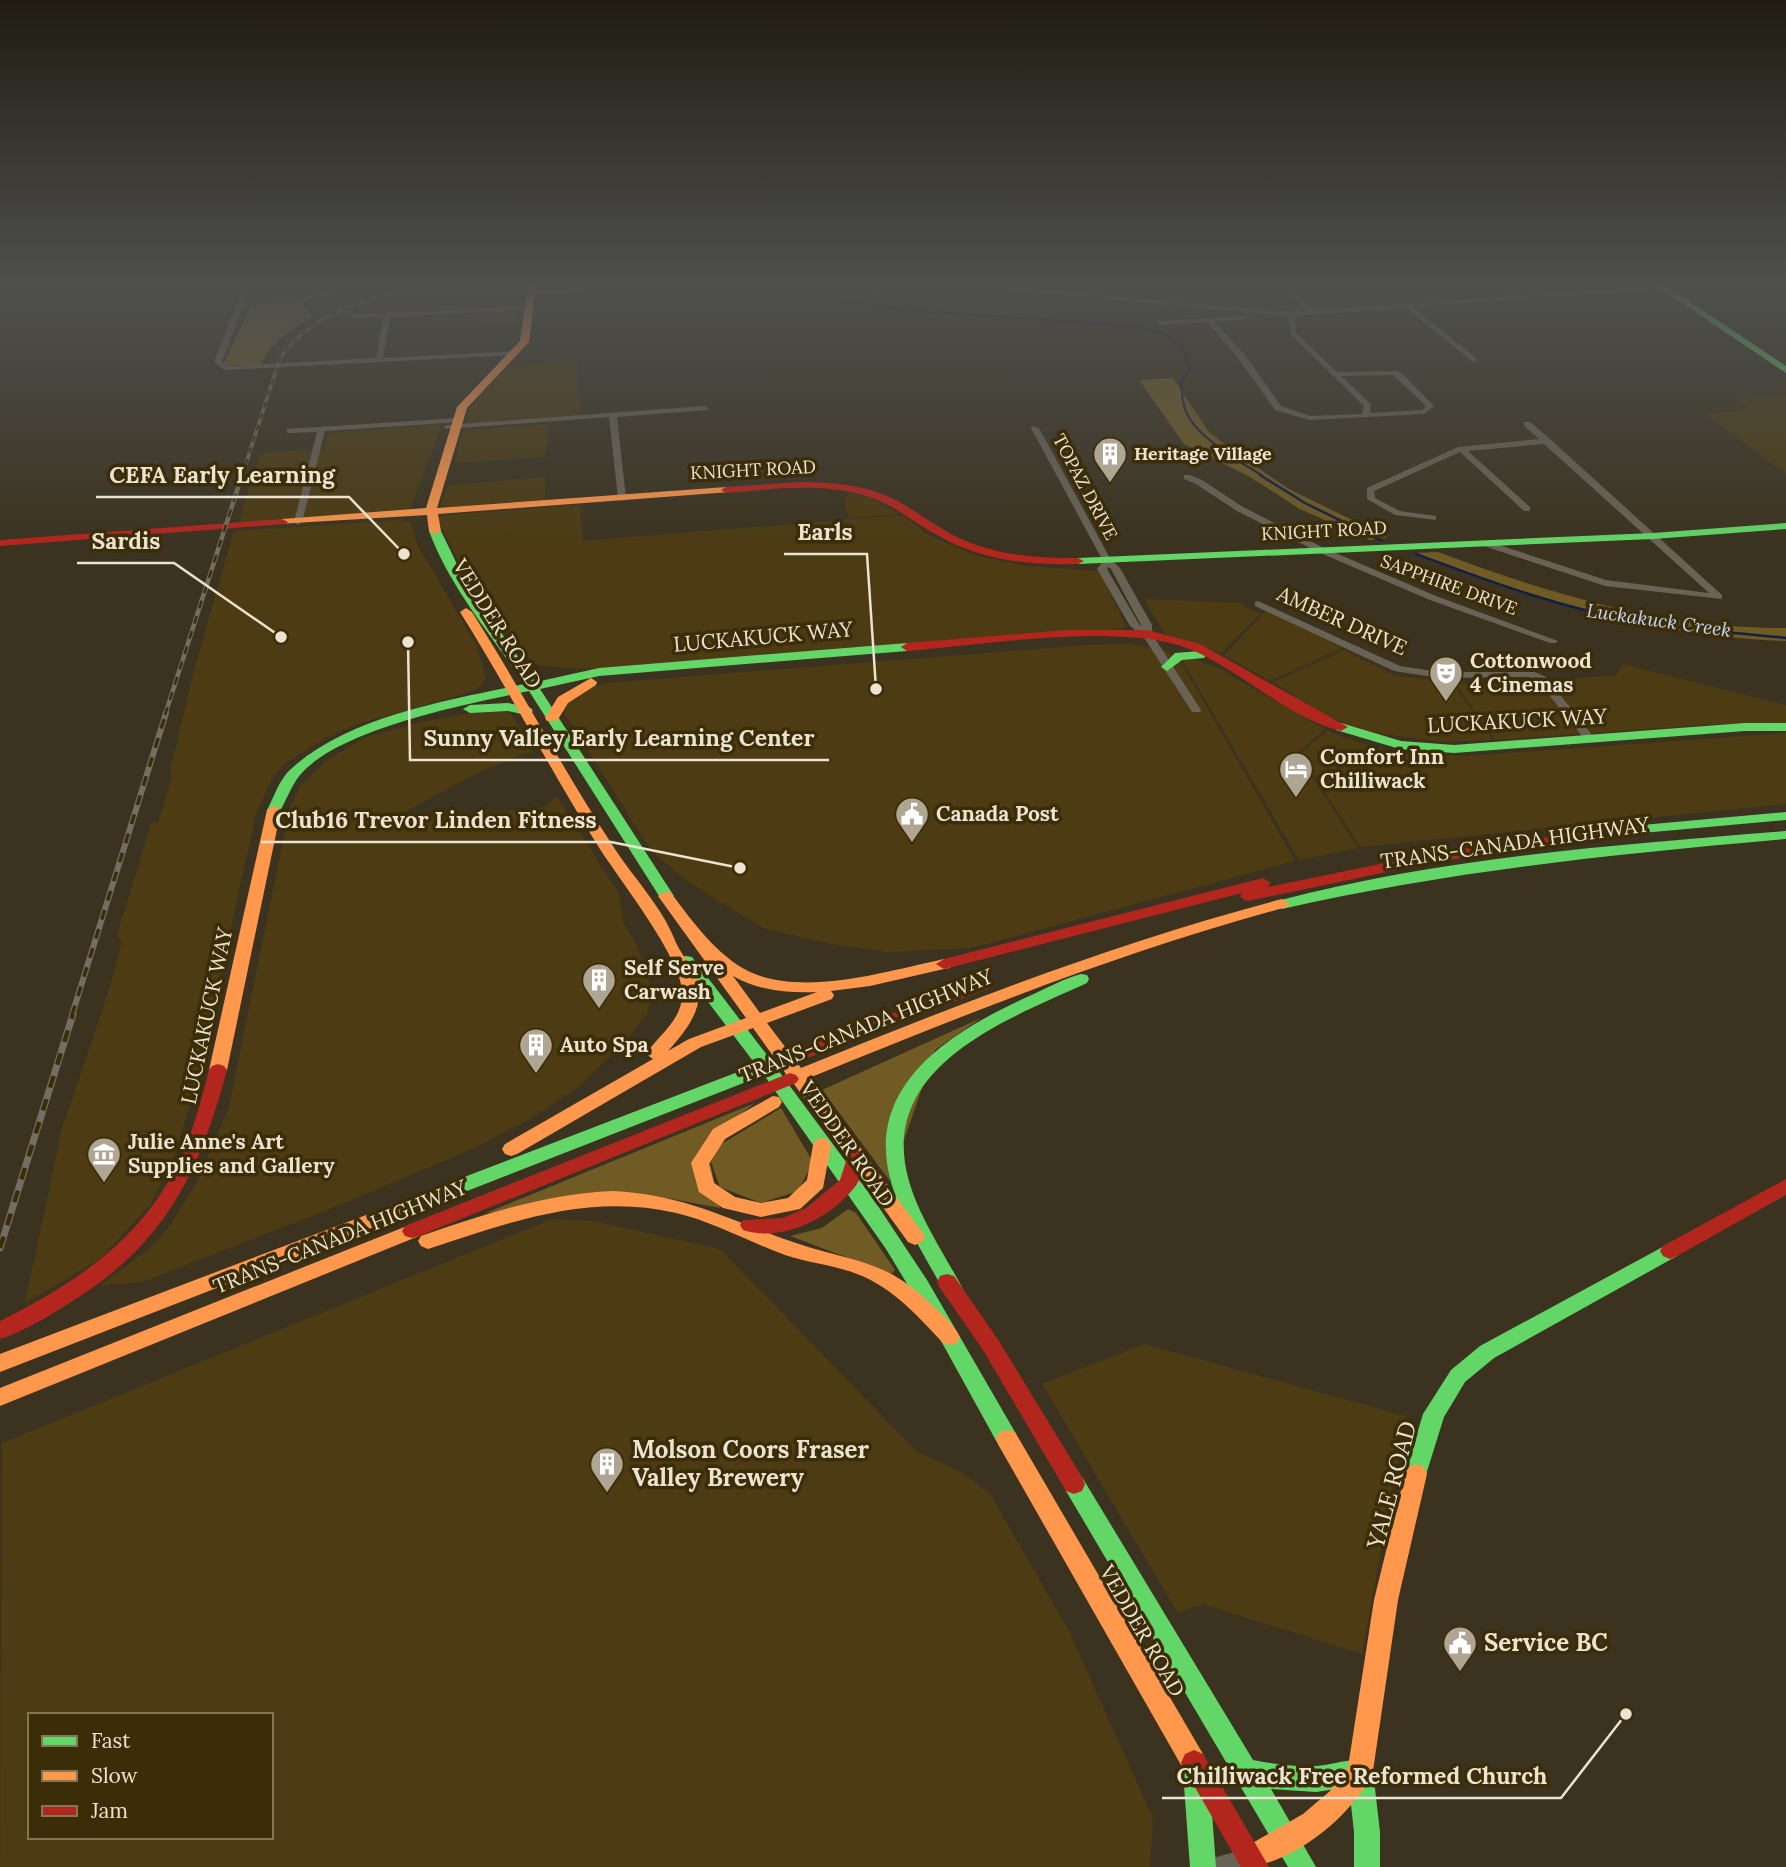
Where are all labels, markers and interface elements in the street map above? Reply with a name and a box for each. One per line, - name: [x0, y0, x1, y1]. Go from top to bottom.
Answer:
- street label: TOPAZ DRIVE: [1048, 430, 1123, 544]
- building icon: Heritage Village: [1091, 435, 1129, 484]
- place label: Heritage Village: [1134, 442, 1272, 465]
- callout: CEFA Early Learning: [96, 453, 349, 497]
- street label: KNIGHT ROAD: [689, 455, 816, 484]
- text: CEFA Early Learning: [109, 460, 336, 489]
- callout: Earls: [784, 510, 867, 554]
- street label: KNIGHT ROAD: [1260, 516, 1387, 545]
- text: Earls: [797, 517, 853, 546]
- callout: Sardis: [77, 519, 174, 563]
- text: Sardis: [91, 526, 161, 555]
- street label: SAPPHIRE DRIVE: [1378, 549, 1521, 620]
- street label: VEDDER ROAD: [446, 553, 548, 694]
- street label: AMBER DRIVE: [1272, 579, 1411, 661]
- water label: Luckakuck Creek: [1585, 598, 1733, 642]
- street label: LUCKAKUCK WAY: [672, 615, 854, 658]
- place label: Cottonwood 4 Cinemas: [1470, 647, 1592, 698]
- theatre icon: Cottonwood 4 Cinemas: [1427, 654, 1465, 703]
- street label: LUCKAKUCK WAY: [1426, 702, 1608, 739]
- callout: Sunny Valley Early Learning Center: [410, 716, 829, 760]
- text: Sunny Valley Early Learning Center: [424, 723, 815, 752]
- place label: Comfort Inn Chilliwack: [1320, 743, 1444, 794]
- hotel icon: Comfort Inn Chilliwack: [1277, 750, 1315, 799]
- public building icon: Canada Post: [893, 795, 931, 844]
- callout: Club16 Trevor Linden Fitness: [261, 798, 611, 842]
- place label: Canada Post: [936, 800, 1059, 827]
- text: Club16 Trevor Linden Fitness: [275, 805, 597, 834]
- street label: TRANS-CANADA HIGHWAY: [1379, 810, 1652, 875]
- street label: LUCKAKUCK WAY: [175, 924, 239, 1107]
- place label: Self Serve Carwash: [624, 954, 724, 1005]
- building icon: Self Serve Carwash: [580, 961, 618, 1010]
- street label: TRANS-CANADA HIGHWAY: [735, 962, 997, 1089]
- building icon: Auto Spa: [517, 1026, 555, 1075]
- place label: Auto Spa: [560, 1031, 649, 1058]
- street label: VEDDER ROAD: [793, 1075, 901, 1212]
- place label: Julie Anne's Art Supplies and Gallery: [128, 1128, 335, 1179]
- museum icon: Julie Anne's Art Supplies and Gallery: [85, 1135, 123, 1184]
- street label: TRANS-CANADA HIGHWAY: [209, 1173, 471, 1300]
- street label: YALE ROAD: [1359, 1417, 1423, 1553]
- place label: Molson Coors Fraser Valley Brewery: [632, 1434, 870, 1493]
- building icon: Molson Coors Fraser Valley Brewery: [588, 1445, 626, 1494]
- street label: VEDDER ROAD: [1093, 1559, 1191, 1702]
- public building icon: Service BC: [1441, 1624, 1479, 1673]
- place label: Service BC: [1484, 1627, 1608, 1658]
- legend: [28, 1713, 273, 1839]
- text: Fast: [91, 1727, 131, 1754]
- callout: Chilliwack Free Reformed Church: [1162, 1754, 1561, 1798]
- text: Chilliwack Free Reformed Church: [1177, 1761, 1547, 1790]
- text: Slow: [91, 1762, 138, 1789]
- text: Jam: [90, 1797, 128, 1824]

